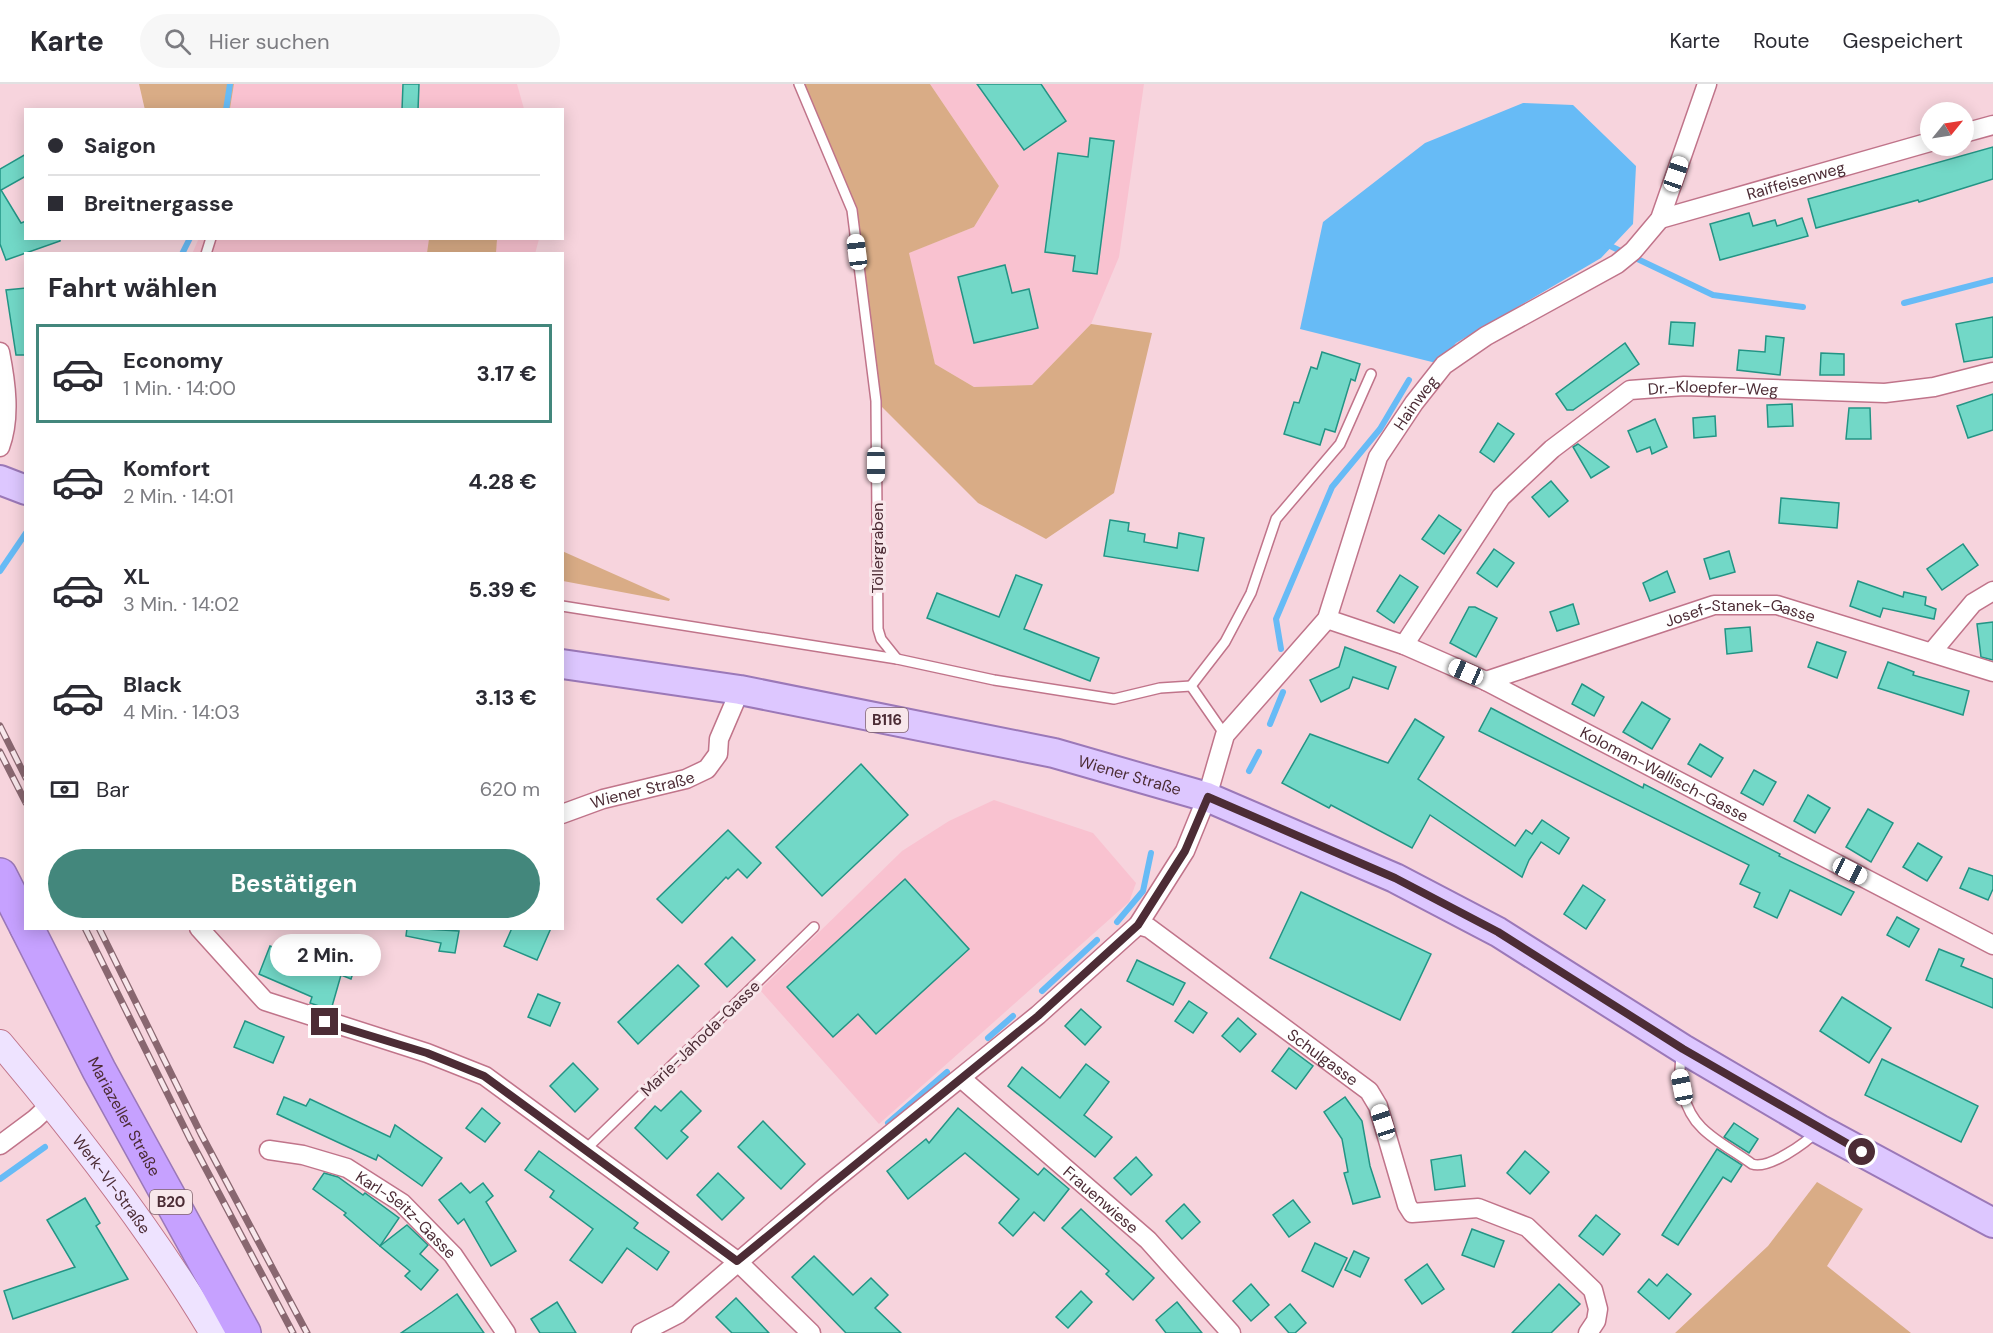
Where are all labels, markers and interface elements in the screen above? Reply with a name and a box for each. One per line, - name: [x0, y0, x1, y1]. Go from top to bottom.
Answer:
- search box: [140, 14, 560, 68]
- text: Karte: [30, 23, 104, 60]
- icon: search: [161, 25, 194, 58]
- text: Hier suchen: [209, 27, 330, 56]
- text: Karte: [1669, 27, 1720, 55]
- text: Route: [1753, 27, 1809, 55]
- text: Gespeichert: [1842, 27, 1963, 55]
- north arrow: [1920, 102, 1974, 156]
- map controls: [1920, 102, 1974, 156]
- text: Saigon: [84, 131, 156, 160]
- car: [1662, 154, 1690, 194]
- street label: Raiffeisenweg: [1744, 157, 1848, 205]
- text: Breitnergasse: [84, 189, 234, 218]
- car: [846, 233, 868, 271]
- text: Fahrt wählen: [48, 270, 218, 305]
- text: Economy: [123, 346, 223, 375]
- icon: car: [51, 347, 105, 401]
- text: 3.17 €: [477, 359, 537, 388]
- street label: Hainweg: [1389, 371, 1443, 434]
- text: 1 Min. · 14:00: [123, 375, 236, 401]
- street label: Dr.-Kloepfer-Weg: [1647, 376, 1779, 400]
- car: [867, 447, 885, 483]
- text: Komfort: [123, 454, 210, 483]
- icon: car: [51, 455, 105, 509]
- text: 4.28 €: [468, 467, 537, 496]
- text: 2 Min. · 14:01: [123, 483, 234, 509]
- street label: Töllergraben: [867, 503, 888, 593]
- text: XL: [123, 562, 150, 591]
- icon: car: [51, 563, 105, 617]
- text: 5.39 €: [469, 575, 537, 604]
- text: 3 Min. · 14:02: [123, 591, 239, 617]
- street label: Josef-Stanek-Gasse: [1662, 595, 1818, 632]
- car: [1446, 656, 1486, 688]
- text: Black: [123, 670, 182, 699]
- icon: car: [51, 671, 105, 725]
- text: 3.13 €: [475, 683, 537, 712]
- text: 4 Min. · 14:03: [123, 699, 240, 725]
- road number: B116: [866, 708, 908, 732]
- street label: Koloman-Wallisch-Gasse: [1576, 722, 1752, 827]
- street label: Wiener Straße: [1076, 750, 1184, 800]
- street label: Wiener Straße: [587, 766, 698, 814]
- icon: cash: [48, 773, 81, 806]
- text: Bar: [96, 775, 129, 804]
- text: 620 m: [480, 776, 540, 802]
- button: Bestätigen: [48, 849, 540, 918]
- car: [1830, 855, 1870, 887]
- callout: 2 Min.: [270, 935, 380, 977]
- text: 2 Min.: [297, 942, 354, 968]
- street label: Marie-Jahoda-Gasse: [636, 976, 765, 1101]
- route end: [311, 1008, 338, 1035]
- street label: Schulgasse: [1283, 1024, 1362, 1091]
- street label: Mariazeller Straße: [83, 1053, 165, 1180]
- car: [1670, 1068, 1694, 1106]
- car: [1369, 1102, 1397, 1142]
- street label: Werk-VI-Straße: [68, 1130, 155, 1238]
- route start: [1848, 1138, 1875, 1165]
- street label: Frauenwiese: [1059, 1161, 1143, 1238]
- street label: Karl-Seitz-Gasse: [352, 1166, 461, 1263]
- road number: B20: [150, 1190, 192, 1214]

